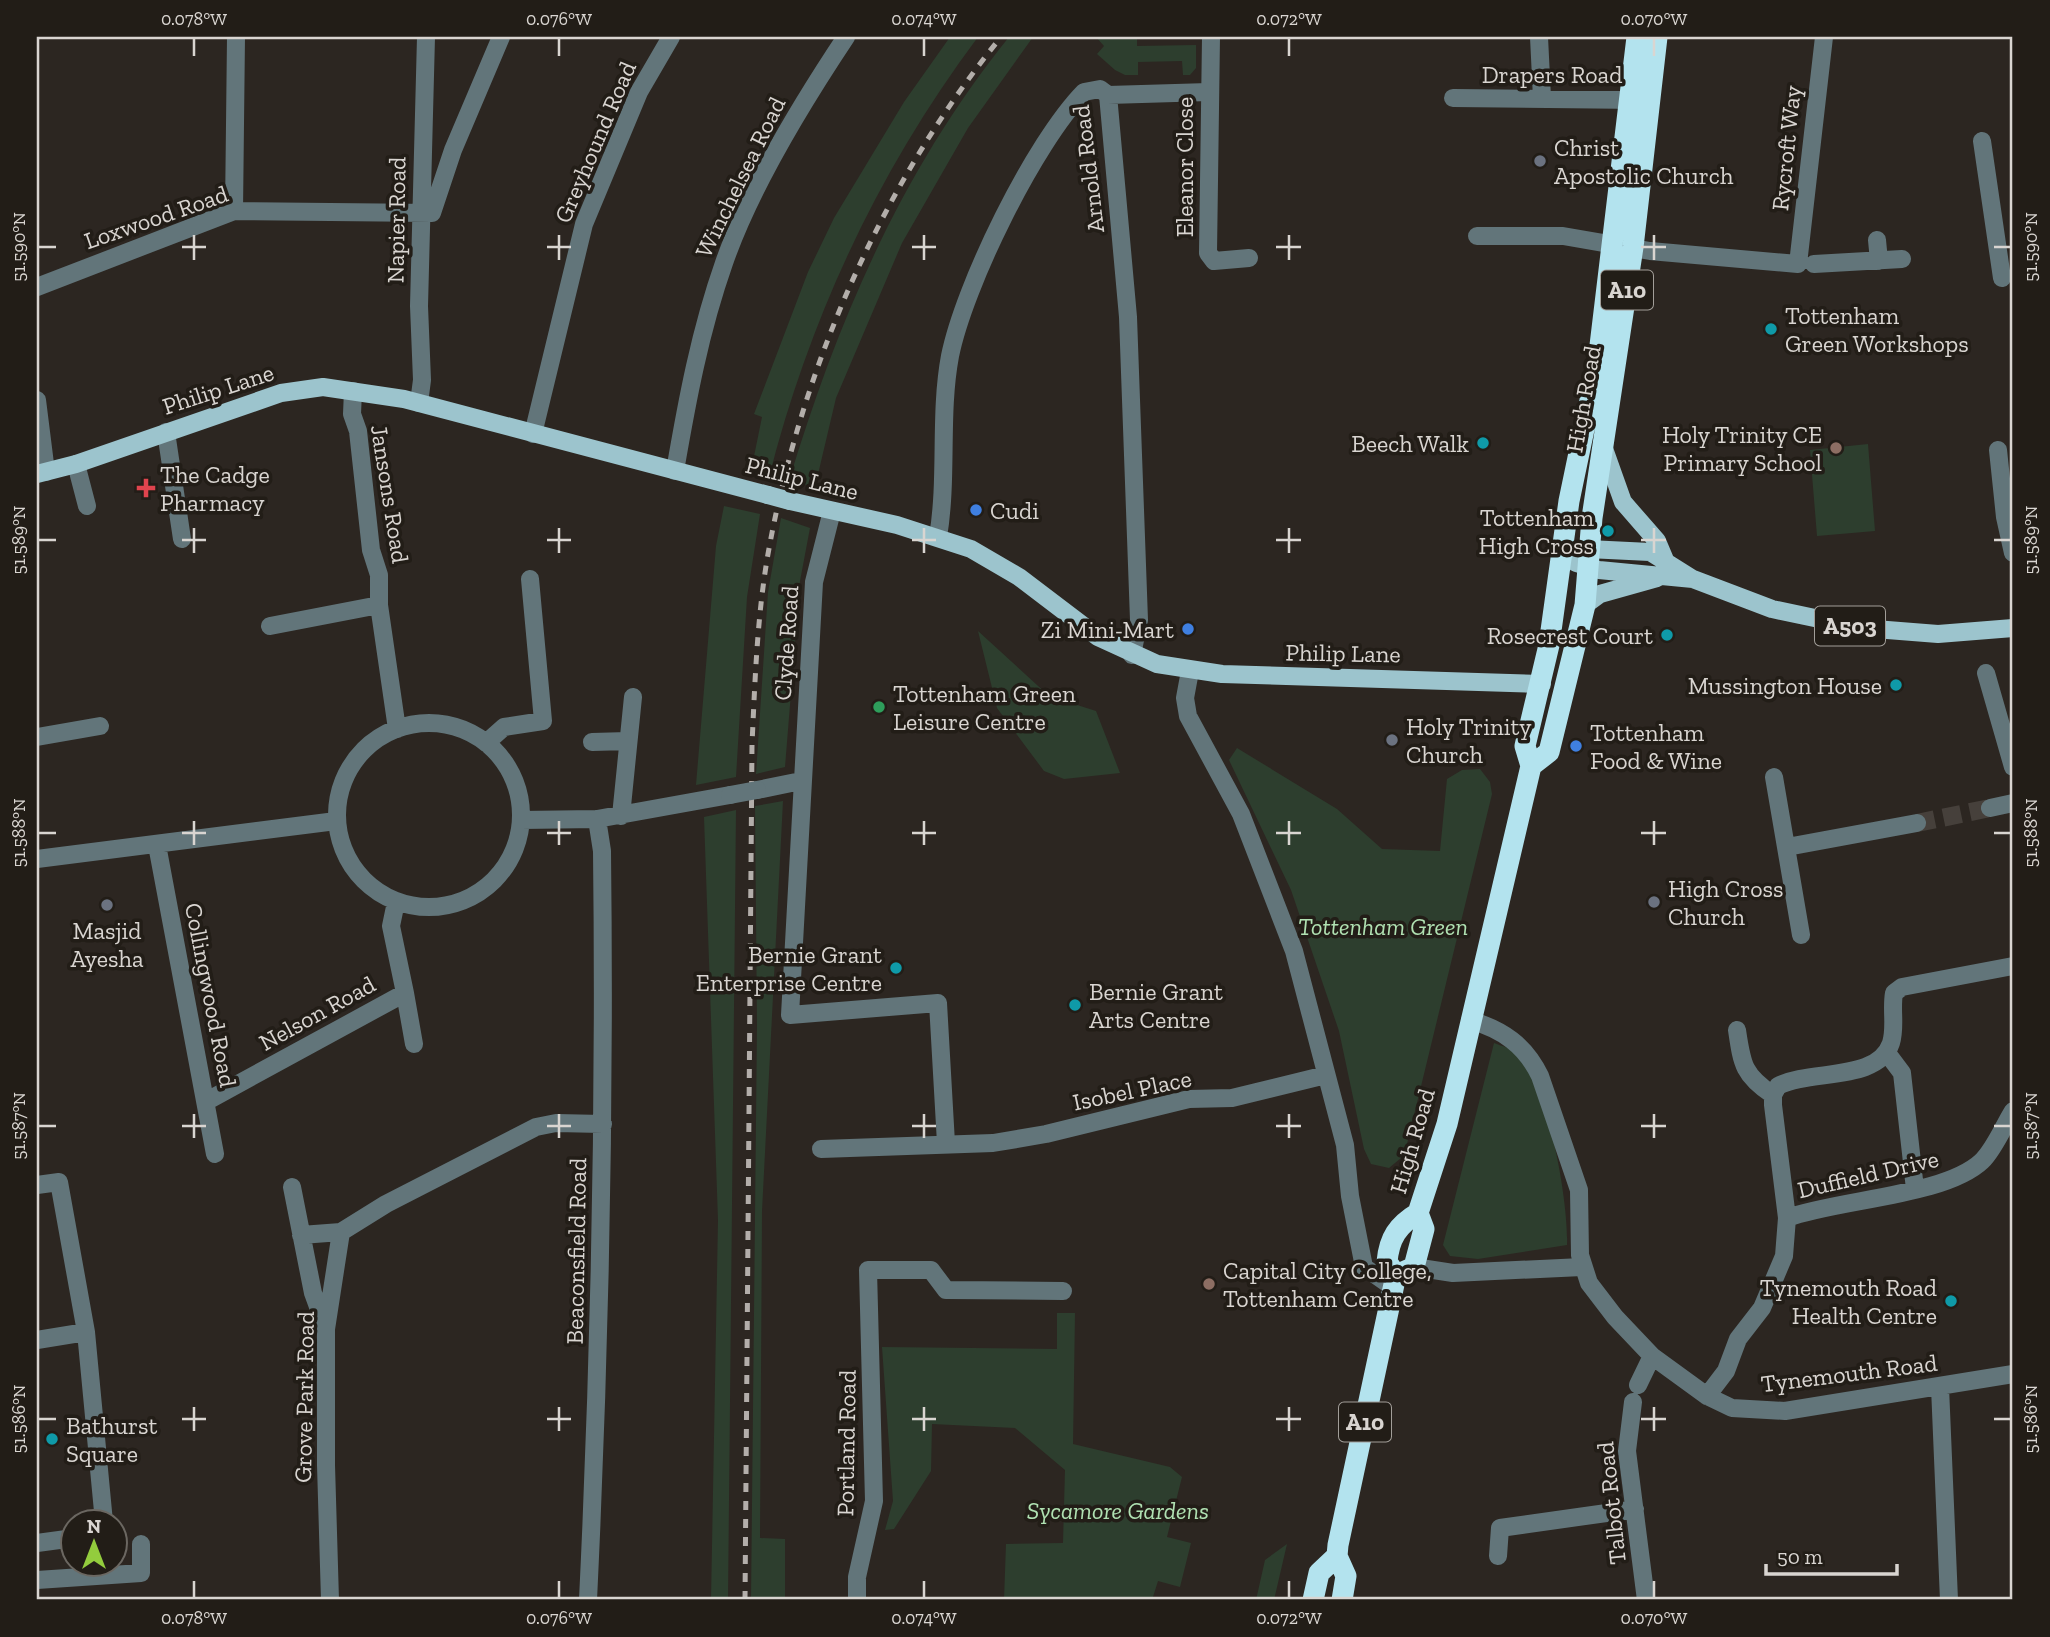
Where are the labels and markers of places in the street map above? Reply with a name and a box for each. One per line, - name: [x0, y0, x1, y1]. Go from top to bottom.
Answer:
- place label: Christ Apostolic Church: [1554, 133, 1734, 190]
- marker: Christ Apostolic Church: [1532, 153, 1548, 169]
- place label: Tottenham Green Workshops: [1785, 301, 1969, 358]
- marker: Tottenham Green Workshops: [1763, 321, 1779, 337]
- place label: Holy Trinity CE Primary School: [1662, 420, 1822, 477]
- place label: Beech Walk: [1351, 429, 1470, 458]
- marker: Beech Walk: [1475, 435, 1491, 451]
- marker: Holy Trinity CE Primary School: [1828, 440, 1844, 456]
- place label: The Cadge Pharmacy: [160, 460, 270, 517]
- marker: The Cadge Pharmacy: [138, 480, 154, 496]
- place label: Cudi: [990, 496, 1039, 525]
- marker: Cudi: [968, 502, 984, 518]
- place label: Tottenham High Cross: [1478, 503, 1594, 560]
- marker: Tottenham High Cross: [1600, 523, 1616, 539]
- place label: Zi Mini-Mart: [1041, 615, 1174, 644]
- marker: Zi Mini-Mart: [1180, 621, 1196, 637]
- place label: Rosecrest Court: [1487, 621, 1653, 650]
- marker: Rosecrest Court: [1659, 627, 1675, 643]
- place label: Mussington House: [1688, 671, 1882, 700]
- marker: Mussington House: [1888, 677, 1904, 693]
- place label: Tottenham Green Leisure Centre: [893, 679, 1076, 736]
- marker: Tottenham Green Leisure Centre: [871, 699, 887, 715]
- place label: Holy Trinity Church: [1406, 712, 1532, 769]
- place label: Tottenham Food & Wine: [1590, 718, 1722, 775]
- marker: Holy Trinity Church: [1384, 732, 1400, 748]
- marker: Tottenham Food & Wine: [1568, 738, 1584, 754]
- place label: High Cross Church: [1668, 874, 1784, 931]
- marker: High Cross Church: [1646, 894, 1662, 910]
- marker: Masjid Ayesha: [99, 897, 115, 913]
- place label: Masjid Ayesha: [70, 916, 144, 973]
- place label: Bernie Grant Enterprise Centre: [696, 940, 882, 997]
- marker: Bernie Grant Enterprise Centre: [888, 960, 904, 976]
- place label: Bernie Grant Arts Centre: [1089, 977, 1223, 1034]
- marker: Bernie Grant Arts Centre: [1067, 997, 1083, 1013]
- place label: Capital City College, Tottenham Centre: [1223, 1256, 1432, 1313]
- place label: Tynemouth Road Health Centre: [1760, 1273, 1937, 1330]
- marker: Capital City College, Tottenham Centre: [1201, 1276, 1217, 1292]
- marker: Tynemouth Road Health Centre: [1943, 1293, 1959, 1309]
- place label: Bathurst Square: [66, 1411, 157, 1468]
- marker: Bathurst Square: [44, 1431, 60, 1447]

